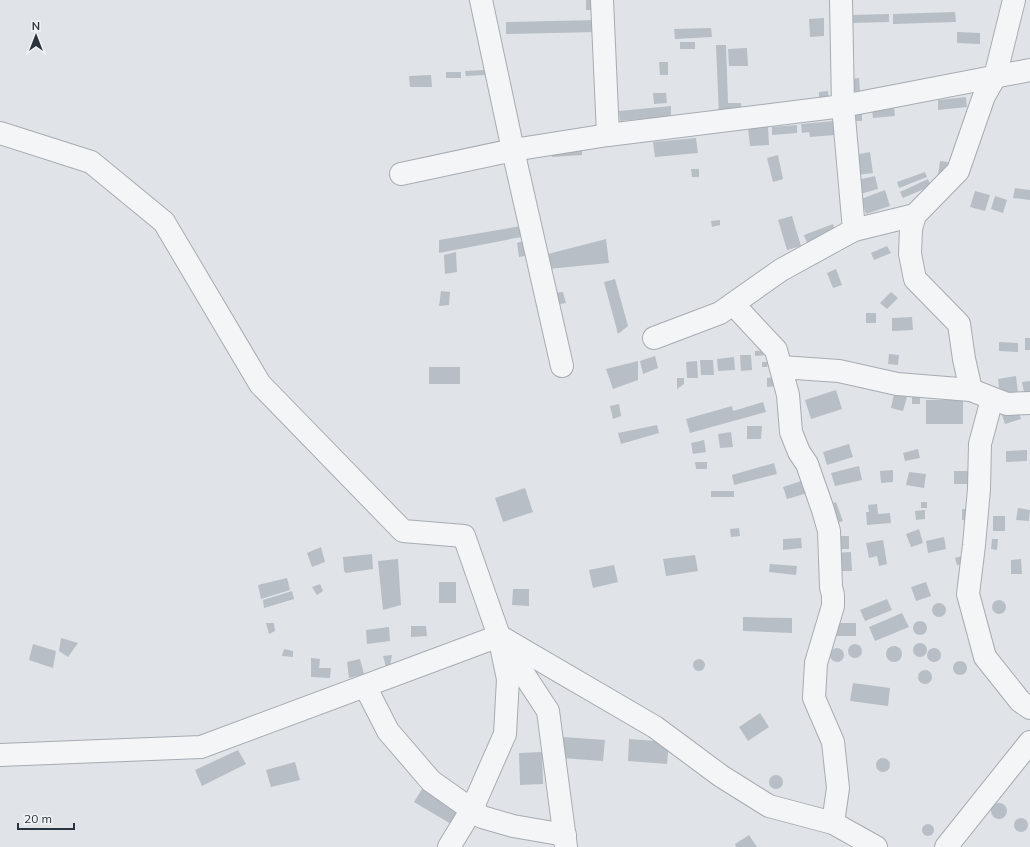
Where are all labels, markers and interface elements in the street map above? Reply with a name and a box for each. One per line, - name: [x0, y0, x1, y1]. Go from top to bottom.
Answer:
- north arrow: [16, 16, 56, 56]
- text: N: [32, 19, 40, 33]
- scale bar: [18, 805, 74, 831]
- text: 20 m: [24, 811, 52, 826]

